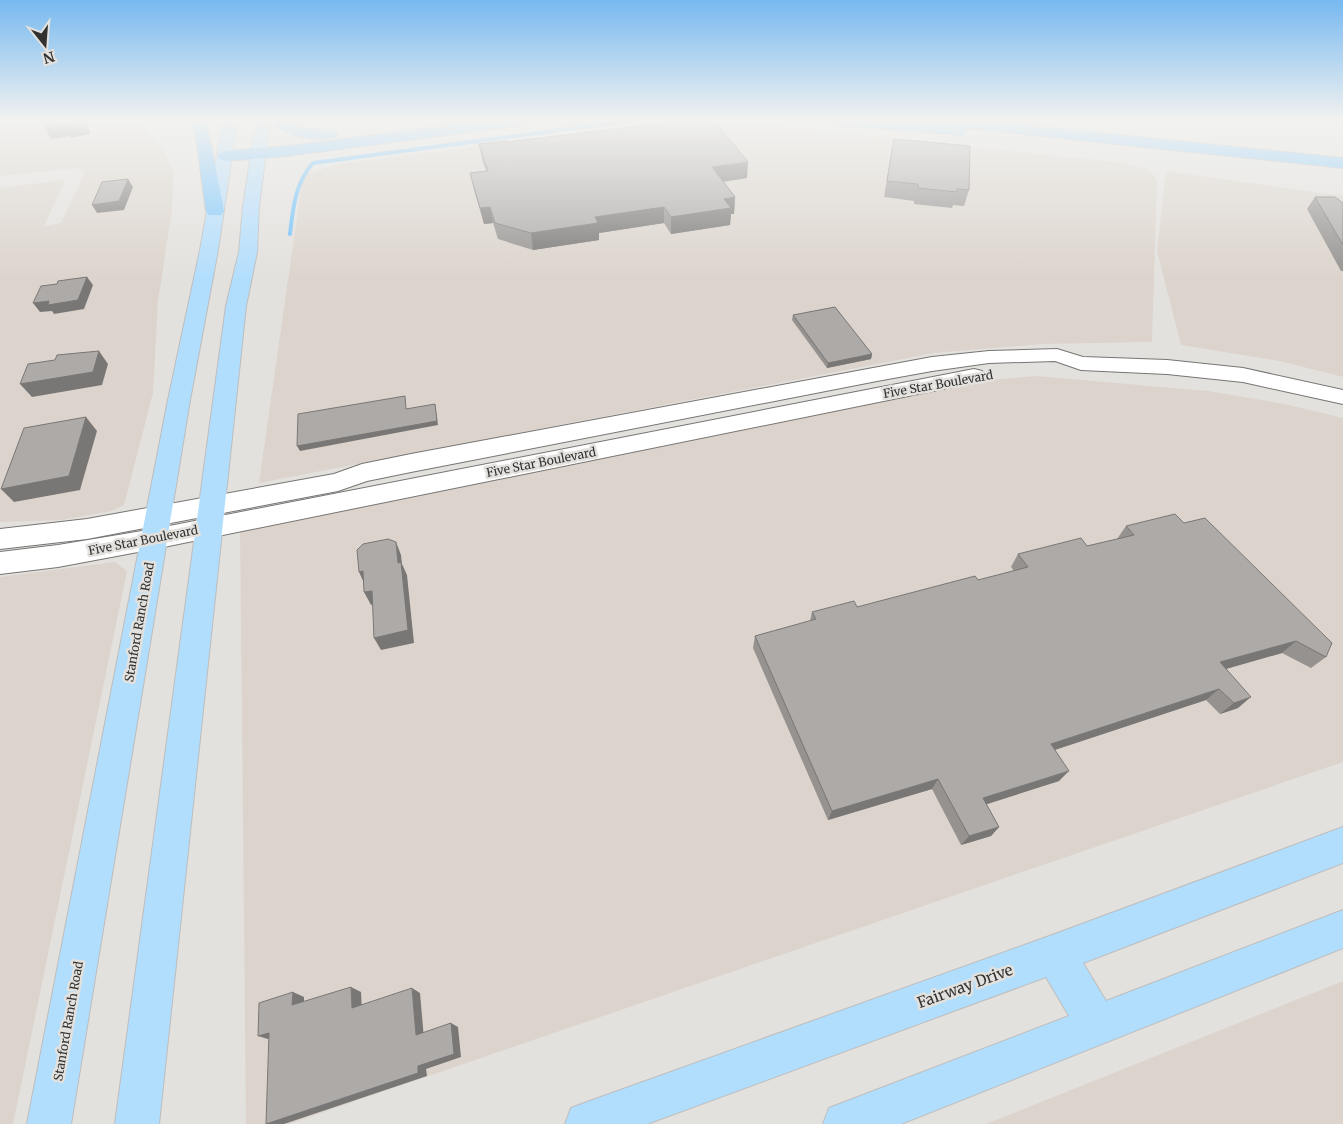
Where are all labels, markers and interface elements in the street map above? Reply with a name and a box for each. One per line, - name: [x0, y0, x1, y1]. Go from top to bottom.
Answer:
- north arrow: [20, 20, 70, 70]
- text: N: [41, 47, 57, 68]
- street label: Five Star Boulevard: [882, 367, 994, 401]
- street label: Five Star Boulevard: [485, 444, 597, 480]
- street label: Five Star Boulevard: [87, 522, 199, 558]
- street label: Stanford Ranch Road: [121, 561, 157, 683]
- street label: Stanford Ranch Road: [50, 960, 86, 1082]
- street label: Fairway Drive: [915, 960, 1015, 1012]

